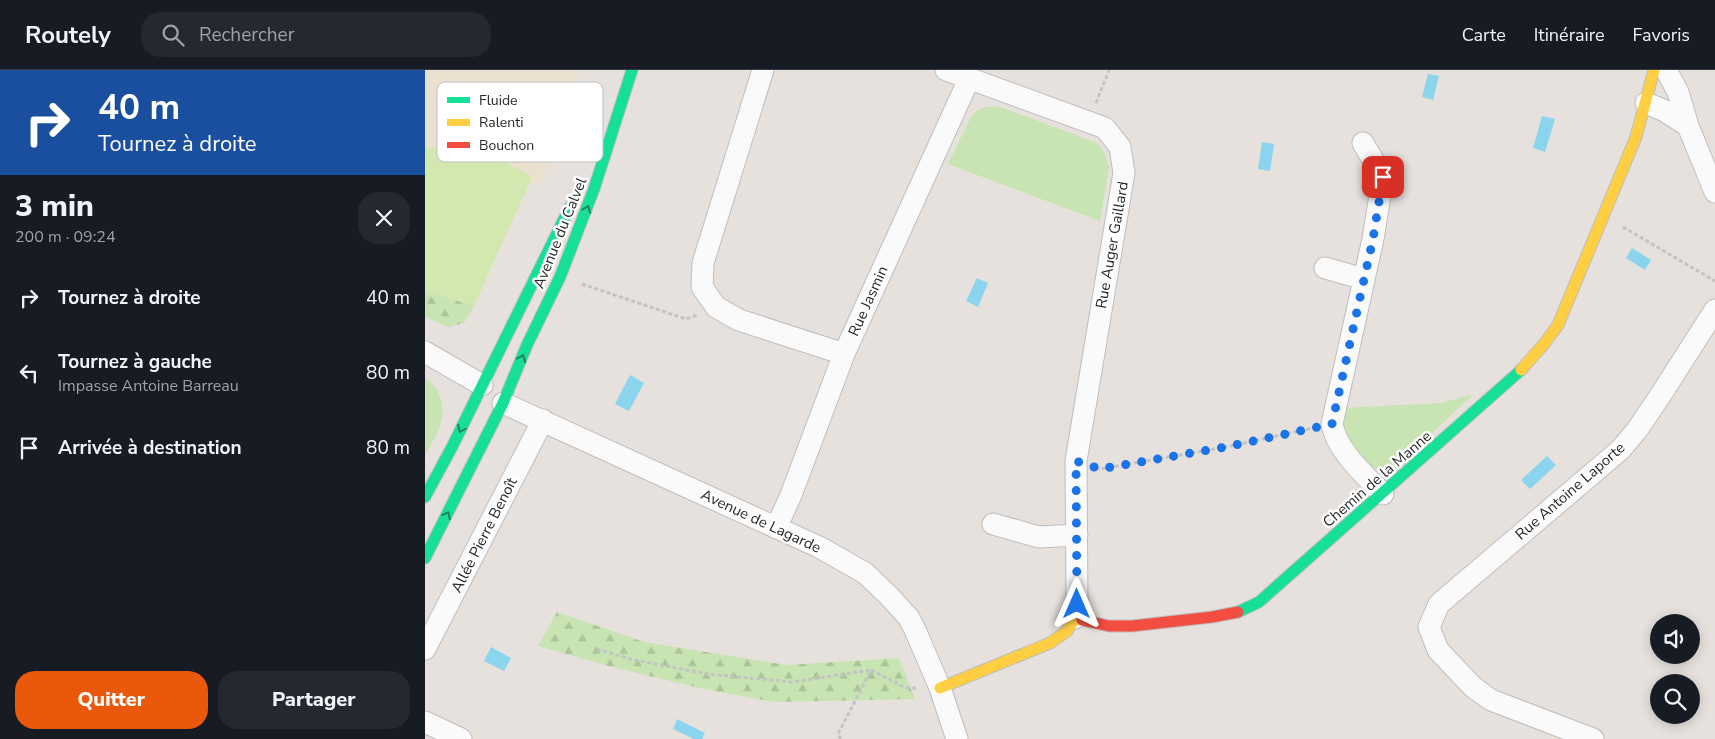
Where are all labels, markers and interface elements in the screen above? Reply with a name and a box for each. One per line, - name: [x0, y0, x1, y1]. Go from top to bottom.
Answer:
- search box: [141, 12, 491, 57]
- text: Routely: [25, 19, 111, 51]
- icon: search: [159, 21, 187, 49]
- text: Rechercher: [199, 22, 294, 48]
- text: Carte: [1462, 23, 1506, 47]
- text: Itinéraire: [1534, 23, 1605, 47]
- text: Favoris: [1633, 23, 1690, 47]
- legend: [437, 82, 603, 162]
- text: 40 m: [98, 84, 180, 131]
- icon: right: [15, 90, 80, 155]
- text: Fluide: [479, 91, 518, 110]
- text: Ralenti: [479, 113, 523, 132]
- text: Tournez à droite: [98, 129, 257, 159]
- text: Bouchon: [479, 136, 534, 155]
- pin: [1362, 156, 1404, 198]
- icon: arrive: [1369, 163, 1397, 191]
- street label: Avenue du Calvel: [529, 174, 592, 291]
- street label: Rue Auger Gaillard: [1091, 180, 1133, 310]
- text: 3 min: [15, 186, 94, 227]
- button: close: [358, 192, 410, 244]
- one-way arrow: [581, 205, 591, 214]
- text: 200 m · 09:24: [15, 226, 116, 248]
- street label: Rue Jasmin: [844, 263, 892, 339]
- icon: right: [15, 284, 43, 312]
- text: Tournez à droite: [58, 285, 201, 311]
- text: 40 m: [366, 285, 410, 311]
- text: Tournez à gauche: [58, 349, 212, 375]
- one-way arrow: [516, 354, 526, 363]
- icon: left: [15, 359, 43, 387]
- text: 80 m: [366, 360, 410, 386]
- text: Impasse Antoine Barreau: [58, 375, 239, 397]
- one-way arrow: [457, 424, 467, 433]
- street label: Chemin de la Manne: [1318, 426, 1436, 532]
- icon: arrive: [15, 434, 43, 462]
- text: Arrivée à destination: [58, 435, 242, 461]
- text: 80 m: [366, 435, 410, 461]
- street label: Rue Antoine Laporte: [1511, 438, 1629, 544]
- street label: Allée Pierre Benoît: [446, 473, 522, 596]
- street label: Avenue de Lagarde: [698, 484, 824, 558]
- one-way arrow: [441, 511, 451, 520]
- position arrow: [1050, 577, 1102, 629]
- map controls: [1650, 614, 1700, 724]
- button: sound: [1650, 614, 1700, 664]
- button: Quitter: [15, 671, 208, 729]
- button: Partager: [218, 671, 410, 729]
- button: search: [1650, 674, 1700, 724]

